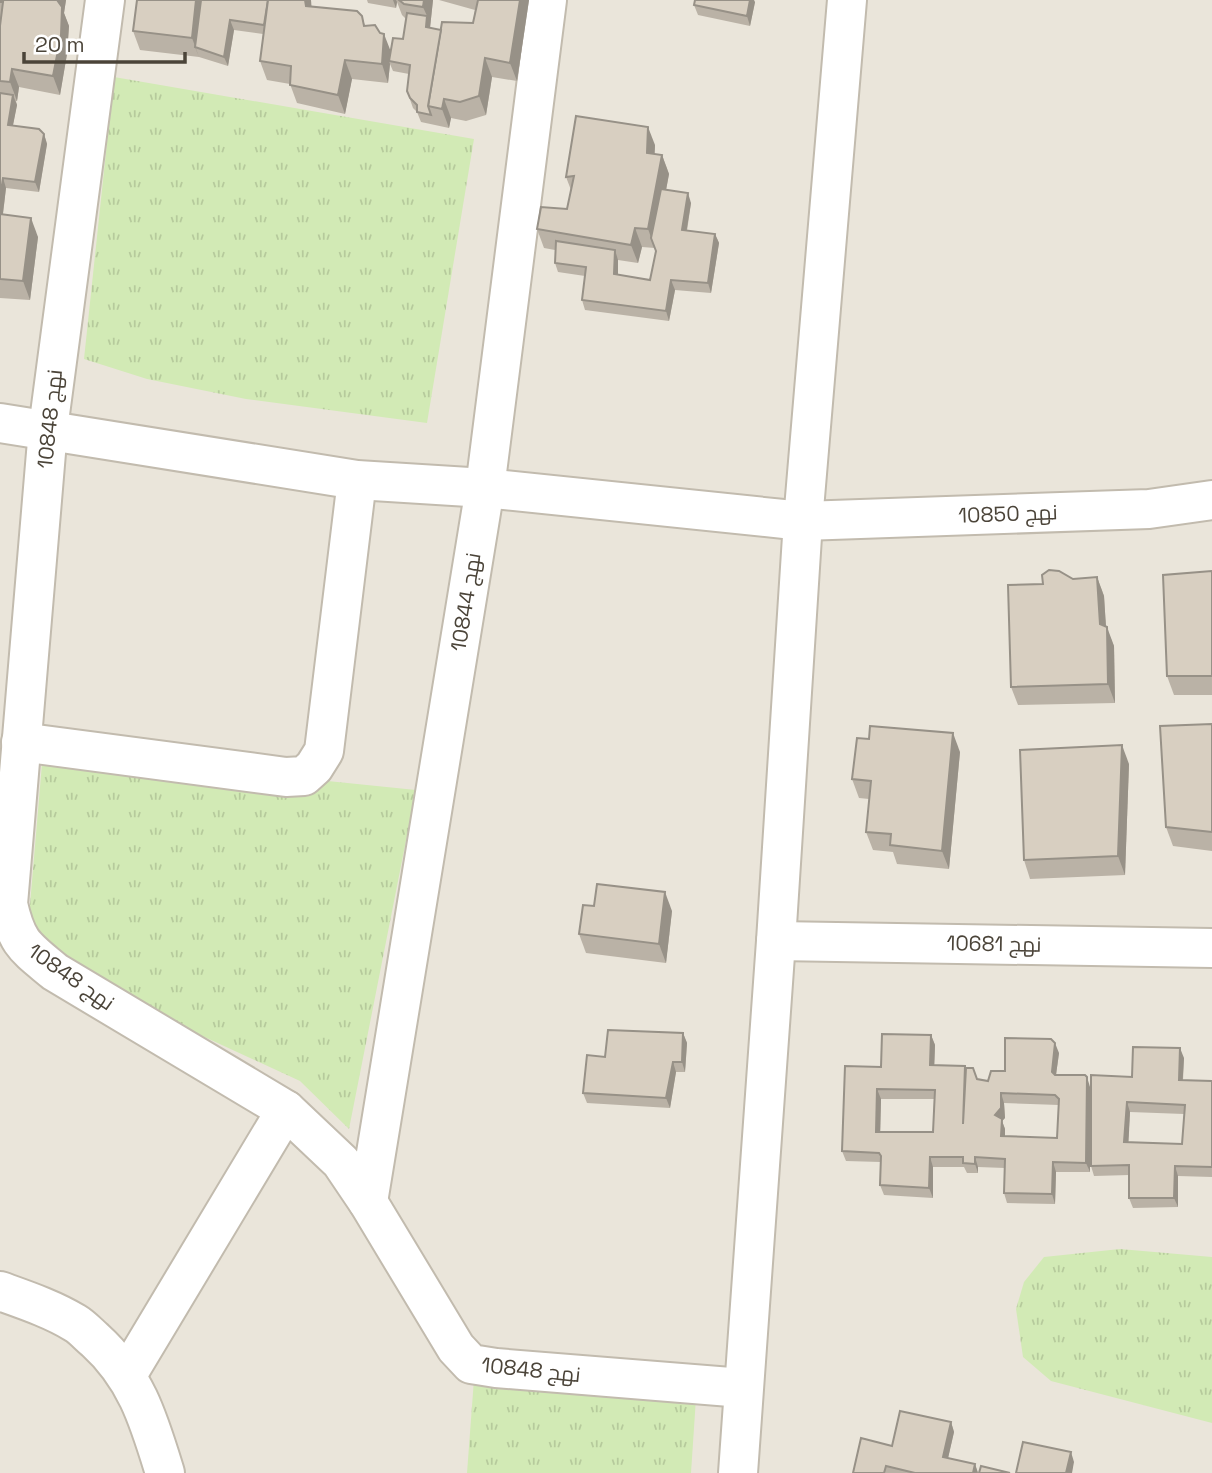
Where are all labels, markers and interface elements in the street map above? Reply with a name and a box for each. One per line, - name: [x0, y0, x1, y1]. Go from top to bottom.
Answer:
- scale bar: [24, 21, 186, 65]
- text: 20 m: [35, 31, 85, 58]
- street label: نهج 10848: [31, 368, 69, 470]
- street label: نهج 10850: [958, 498, 1058, 530]
- street label: نهج 10844: [444, 551, 488, 653]
- street label: نهج 10681: [946, 929, 1042, 959]
- street label: نهج 10848: [22, 937, 120, 1017]
- street label: نهج 10848: [480, 1351, 582, 1389]

